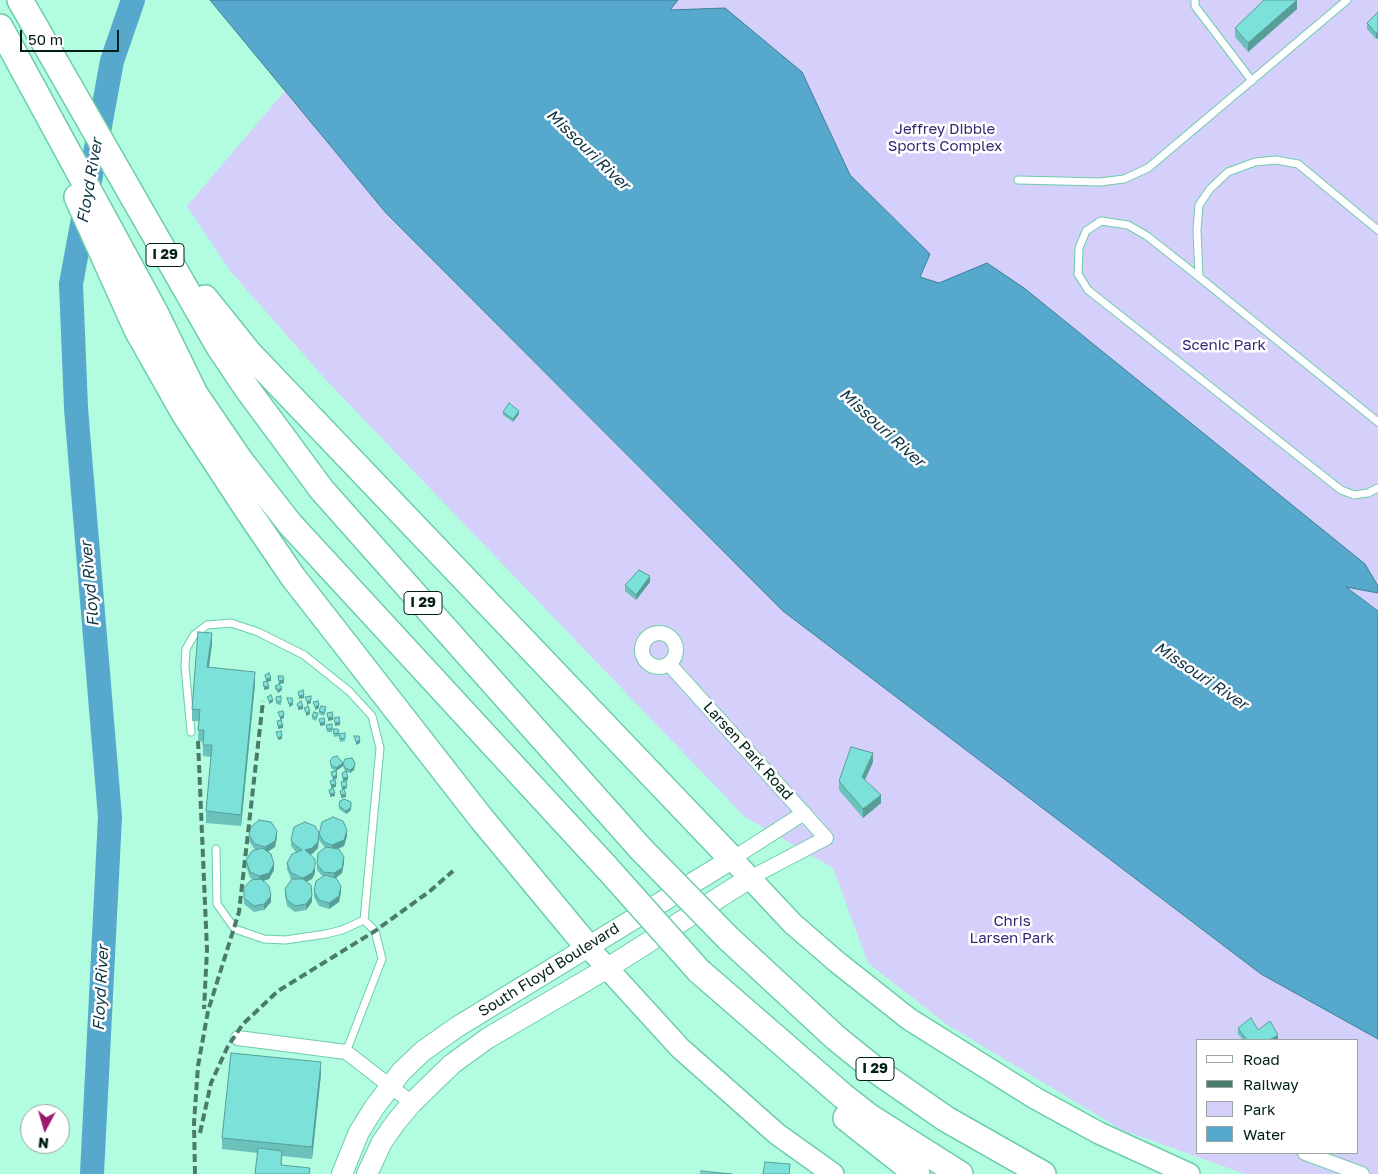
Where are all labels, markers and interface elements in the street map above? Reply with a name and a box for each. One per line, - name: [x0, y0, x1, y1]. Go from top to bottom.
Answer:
- scale bar: [22, 20, 121, 52]
- text: 50 m: [28, 30, 63, 48]
- water label: Missouri River: [542, 106, 634, 194]
- park label: Jeffrey Dibble Sports Complex: [888, 120, 1002, 155]
- water label: Floyd River: [73, 137, 107, 225]
- road number: I 29: [146, 244, 184, 266]
- park label: Scenic Park: [1182, 336, 1266, 354]
- water label: Missouri River: [835, 385, 929, 471]
- water label: Floyd River: [77, 541, 103, 627]
- road number: I 29: [404, 592, 442, 614]
- water label: Missouri River: [1151, 638, 1251, 714]
- street label: Larsen Park Road: [699, 698, 797, 804]
- park label: Chris Larsen Park: [969, 912, 1055, 947]
- street label: South Floyd Boulevard: [475, 919, 623, 1021]
- water label: Floyd River: [89, 945, 113, 1031]
- legend: [1196, 1039, 1358, 1154]
- text: Road: [1243, 1050, 1280, 1068]
- road number: I 29: [856, 1058, 894, 1080]
- text: Railway: [1243, 1075, 1299, 1093]
- text: Park: [1243, 1100, 1275, 1118]
- north arrow: [20, 1104, 70, 1154]
- text: Water: [1243, 1125, 1286, 1143]
- text: N: [37, 1134, 50, 1152]

